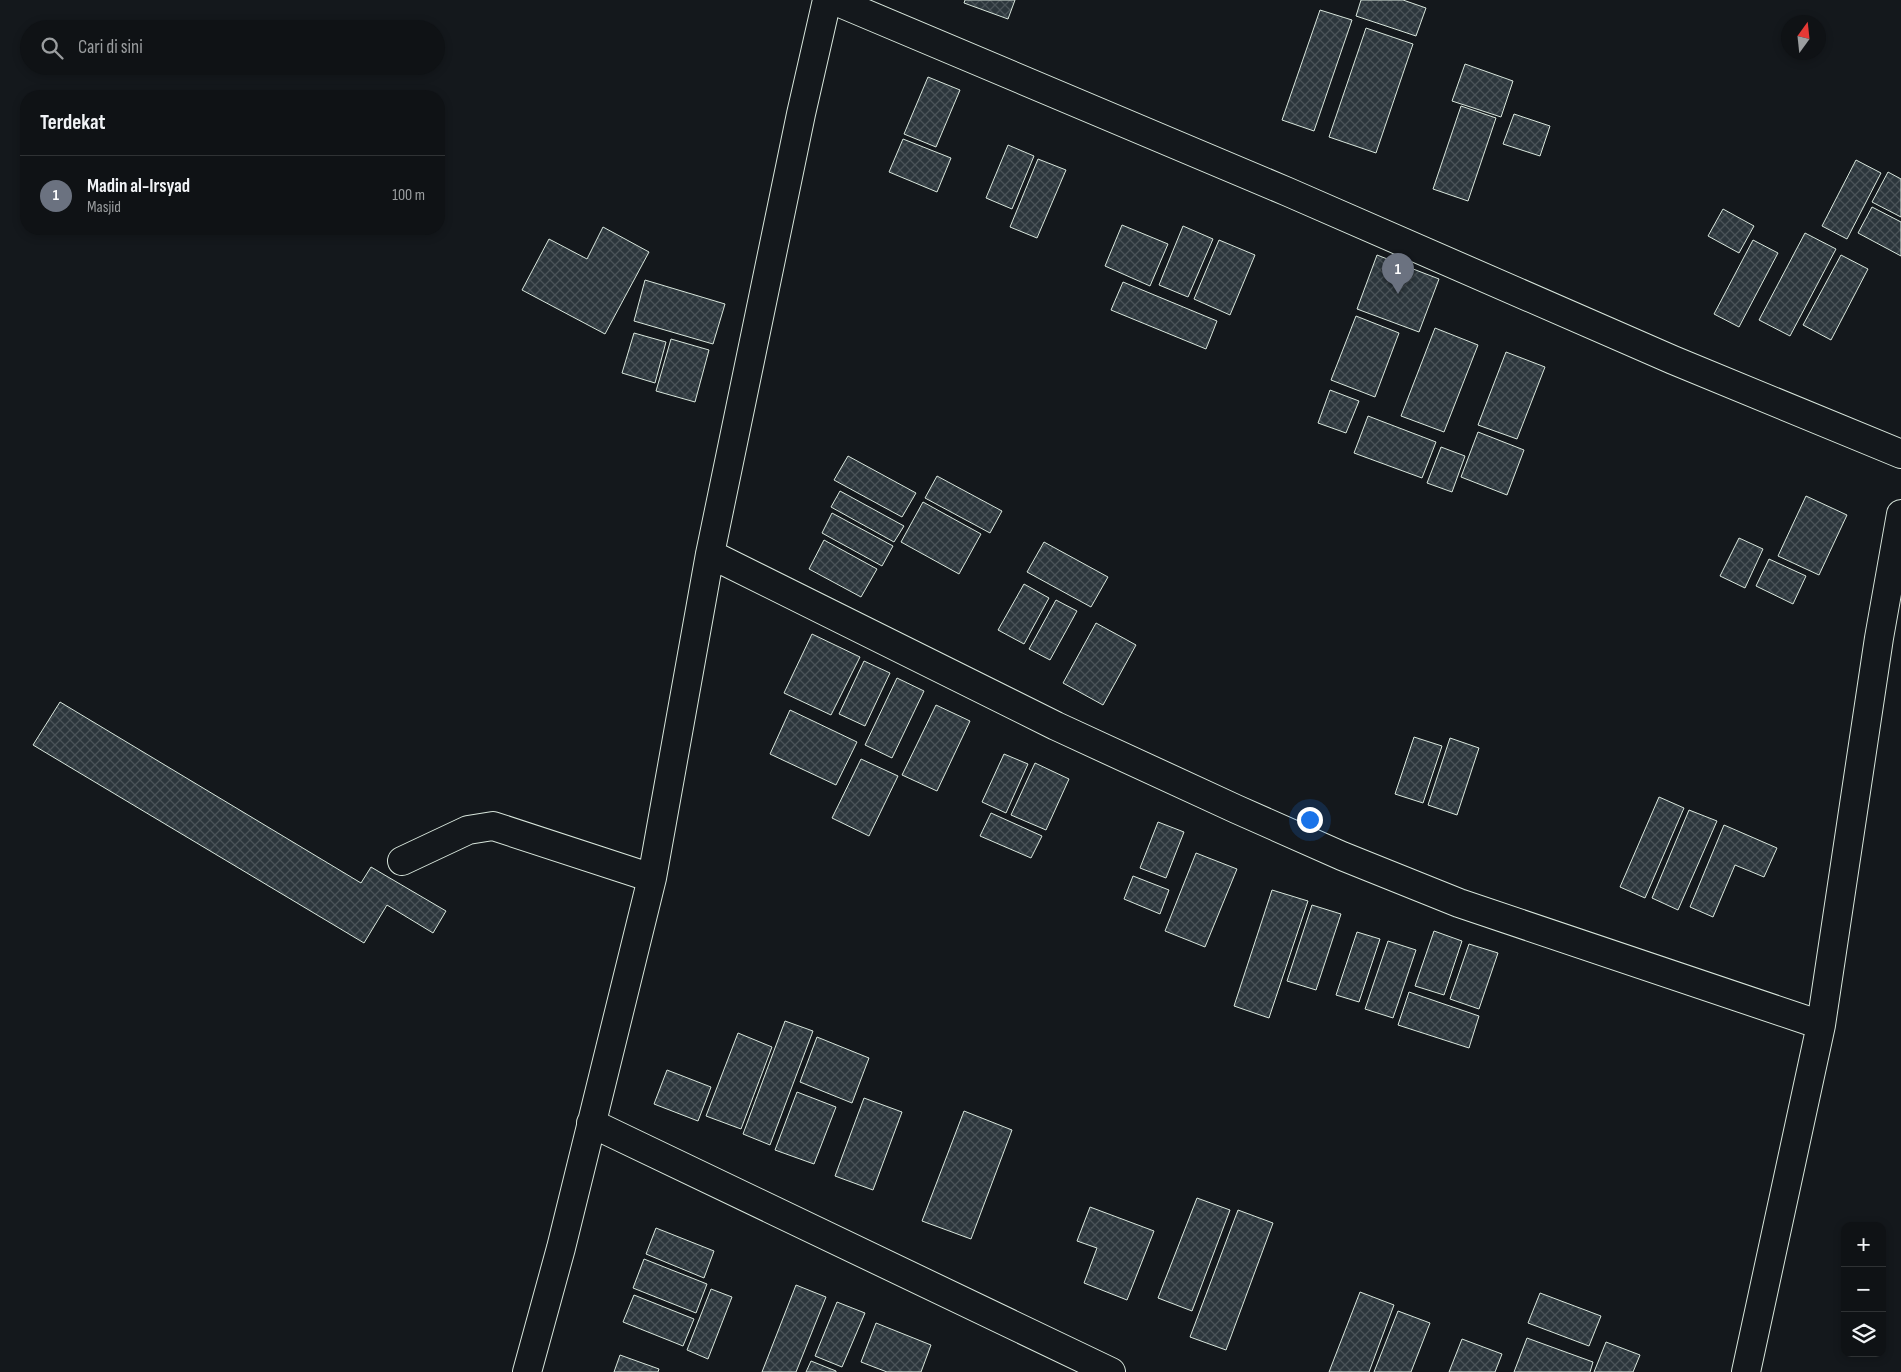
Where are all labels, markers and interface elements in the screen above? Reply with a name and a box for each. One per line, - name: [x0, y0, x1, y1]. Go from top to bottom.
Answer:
- north arrow: [1781, 15, 1826, 60]
- search box: [20, 20, 445, 75]
- icon: search: [38, 34, 66, 62]
- text: Cari di sini: [78, 36, 143, 59]
- text: Terdekat: [40, 110, 106, 135]
- text: Madin al-Irsyad: [87, 175, 190, 198]
- text: 1: [53, 186, 59, 205]
- text: 100 m: [392, 186, 425, 205]
- text: Masjid: [87, 198, 121, 217]
- pin: 1: [1382, 253, 1414, 294]
- your location: [1297, 807, 1323, 833]
- map controls: [1841, 1222, 1886, 1357]
- button: +: [1841, 1222, 1886, 1267]
- button: −: [1841, 1267, 1886, 1312]
- button: layers: [1841, 1312, 1886, 1357]

